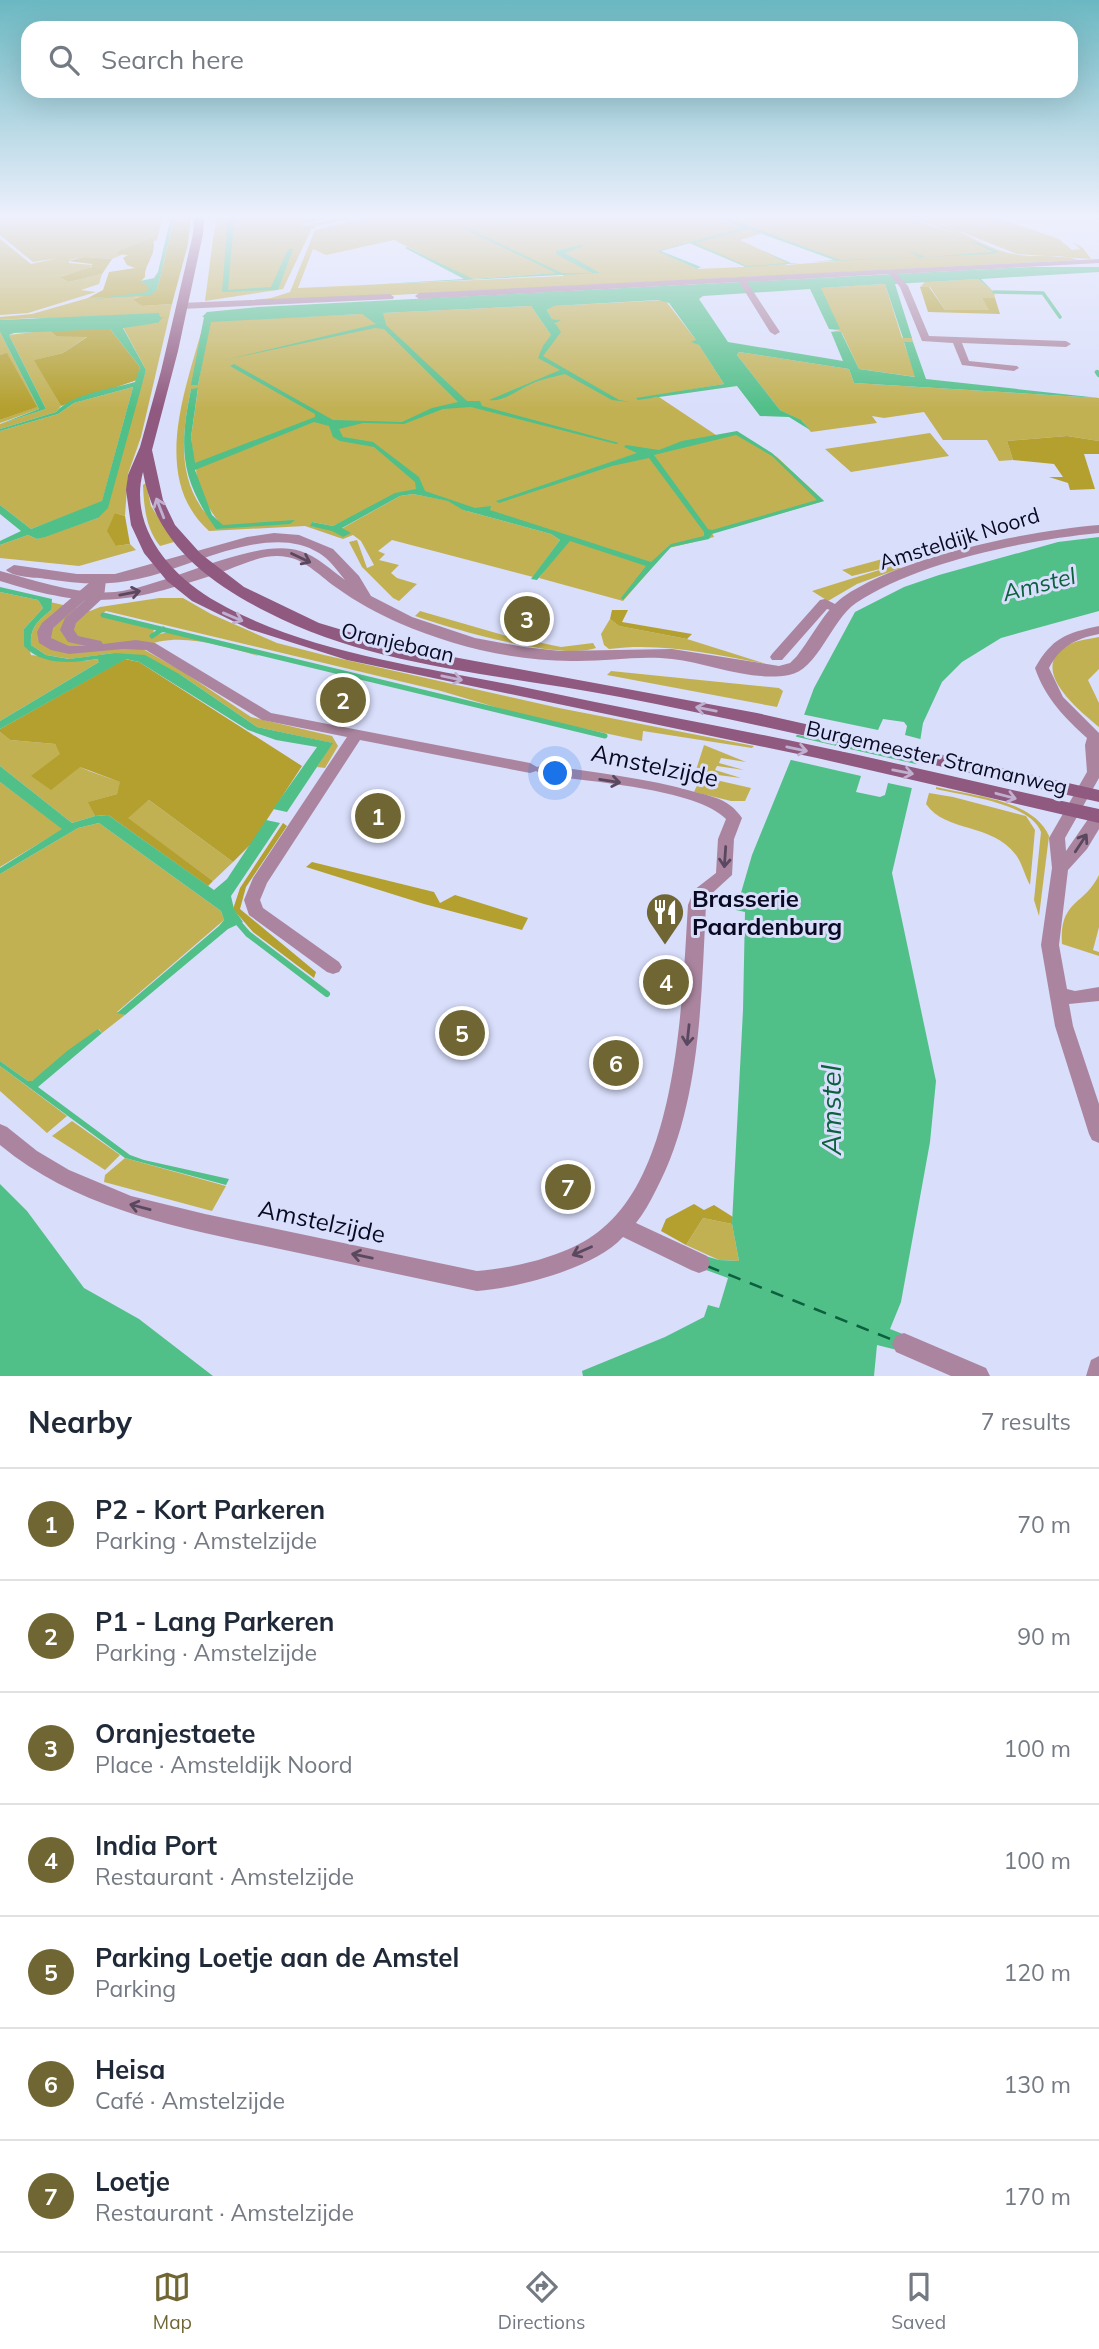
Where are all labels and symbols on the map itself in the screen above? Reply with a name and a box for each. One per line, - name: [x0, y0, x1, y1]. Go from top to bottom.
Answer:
- one-way arrow: [152, 498, 165, 520]
- street label: Amsteldijk Noord: [876, 501, 1042, 575]
- one-way arrow: [290, 552, 311, 565]
- water label: Amstel: [998, 561, 1079, 607]
- one-way arrow: [118, 586, 141, 600]
- pin: 3: [504, 593, 550, 645]
- one-way arrow: [222, 611, 244, 624]
- street label: Oranjebaan: [339, 616, 457, 668]
- one-way arrow: [440, 671, 463, 685]
- pin: 2: [320, 674, 366, 726]
- one-way arrow: [695, 702, 718, 715]
- street label: Burgemeester Stramanweg: [804, 714, 1070, 800]
- street label: Amstelzijde: [589, 737, 721, 793]
- one-way arrow: [785, 742, 808, 756]
- your location: [538, 756, 572, 790]
- one-way arrow: [891, 765, 914, 779]
- one-way arrow: [598, 775, 621, 788]
- pin: 1: [355, 790, 401, 842]
- one-way arrow: [995, 790, 1017, 803]
- one-way arrow: [1074, 833, 1088, 853]
- one-way arrow: [718, 846, 731, 868]
- place label: Brasserie Paardenburg: [692, 883, 842, 941]
- restaurant icon: Brasserie Paardenburg: [644, 891, 686, 946]
- pin: 4: [643, 956, 689, 1008]
- pin: 5: [439, 1007, 485, 1059]
- one-way arrow: [681, 1023, 694, 1046]
- pin: 6: [593, 1037, 639, 1089]
- water label: Amstel: [813, 1064, 848, 1156]
- pin: 7: [545, 1161, 591, 1213]
- street label: Amstelzijde: [256, 1193, 388, 1249]
- one-way arrow: [129, 1200, 152, 1213]
- one-way arrow: [572, 1245, 593, 1258]
- one-way arrow: [351, 1249, 374, 1263]

